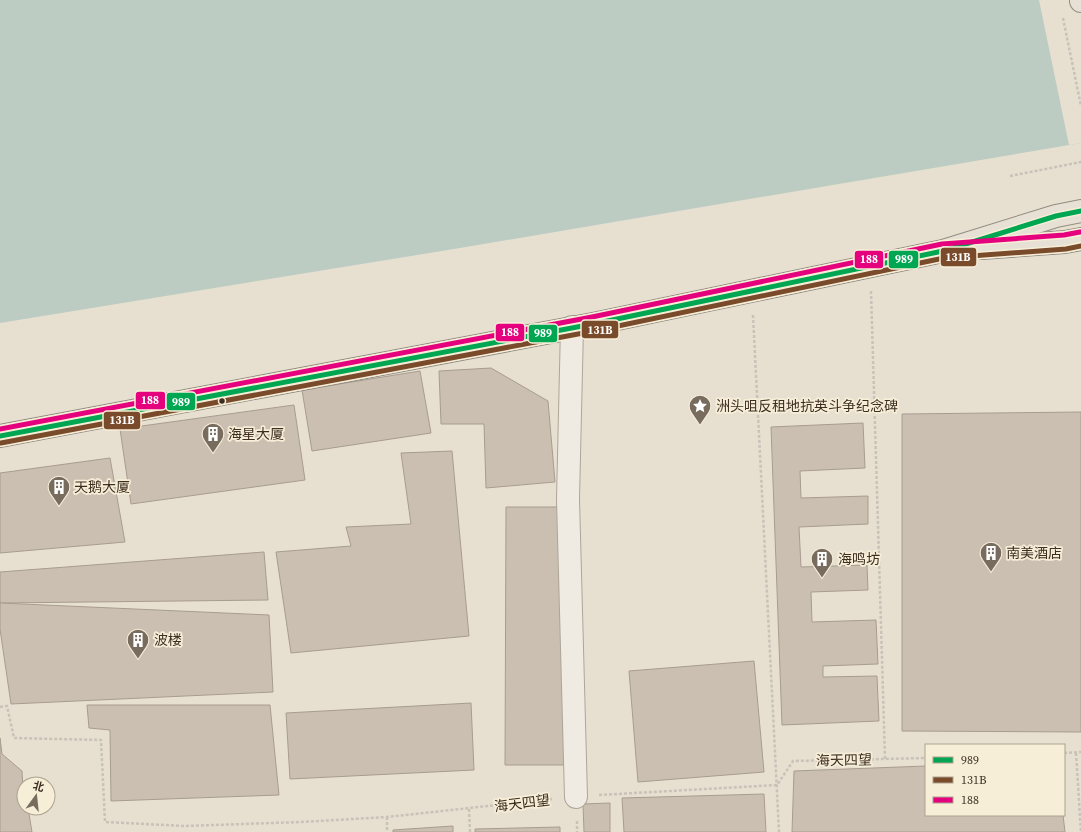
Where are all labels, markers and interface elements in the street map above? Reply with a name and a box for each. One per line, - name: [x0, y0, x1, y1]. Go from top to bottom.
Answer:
- line badge: 131B: [940, 247, 977, 267]
- line badge: 188: [854, 250, 884, 269]
- line badge: 989: [888, 250, 919, 269]
- text: 131B: [945, 250, 971, 265]
- text: 188: [860, 252, 878, 267]
- text: 989: [895, 252, 913, 267]
- line badge: 131B: [581, 320, 619, 339]
- line badge: 188: [495, 323, 525, 342]
- text: 131B: [587, 323, 613, 338]
- line badge: 989: [528, 324, 558, 343]
- text: 188: [501, 325, 519, 340]
- text: 989: [534, 326, 552, 341]
- line badge: 188: [135, 391, 166, 410]
- line badge: 989: [166, 392, 196, 411]
- text: 188: [141, 393, 159, 408]
- place icon: 洲头咀反租地抗英斗争纪念碑: [687, 393, 713, 426]
- text: 989: [172, 395, 190, 410]
- unlabelled marker: [217, 396, 227, 406]
- place label: 洲头咀反租地抗英斗争纪念碑: [716, 396, 898, 416]
- line badge: 131B: [103, 411, 141, 430]
- text: 131B: [109, 413, 135, 428]
- building icon: 海星大厦: [200, 421, 226, 454]
- place label: 海星大厦: [228, 424, 284, 444]
- building icon: 天鹅大厦: [46, 474, 72, 507]
- place label: 天鹅大厦: [74, 477, 130, 497]
- building icon: 南美酒店: [978, 540, 1004, 573]
- place label: 南美酒店: [1006, 543, 1062, 563]
- building icon: 海鸣坊: [809, 546, 835, 579]
- place label: 海鸣坊: [838, 549, 880, 569]
- building icon: 波楼: [125, 627, 151, 660]
- place label: 波楼: [154, 630, 182, 650]
- legend: [925, 744, 1065, 816]
- street label: 海天四望: [816, 750, 872, 770]
- text: 989: [961, 752, 979, 768]
- text: 131B: [961, 772, 987, 788]
- north arrow: [16, 776, 56, 816]
- text: 北: [31, 778, 46, 795]
- street label: 海天四望: [493, 790, 551, 816]
- text: 188: [961, 792, 979, 808]

